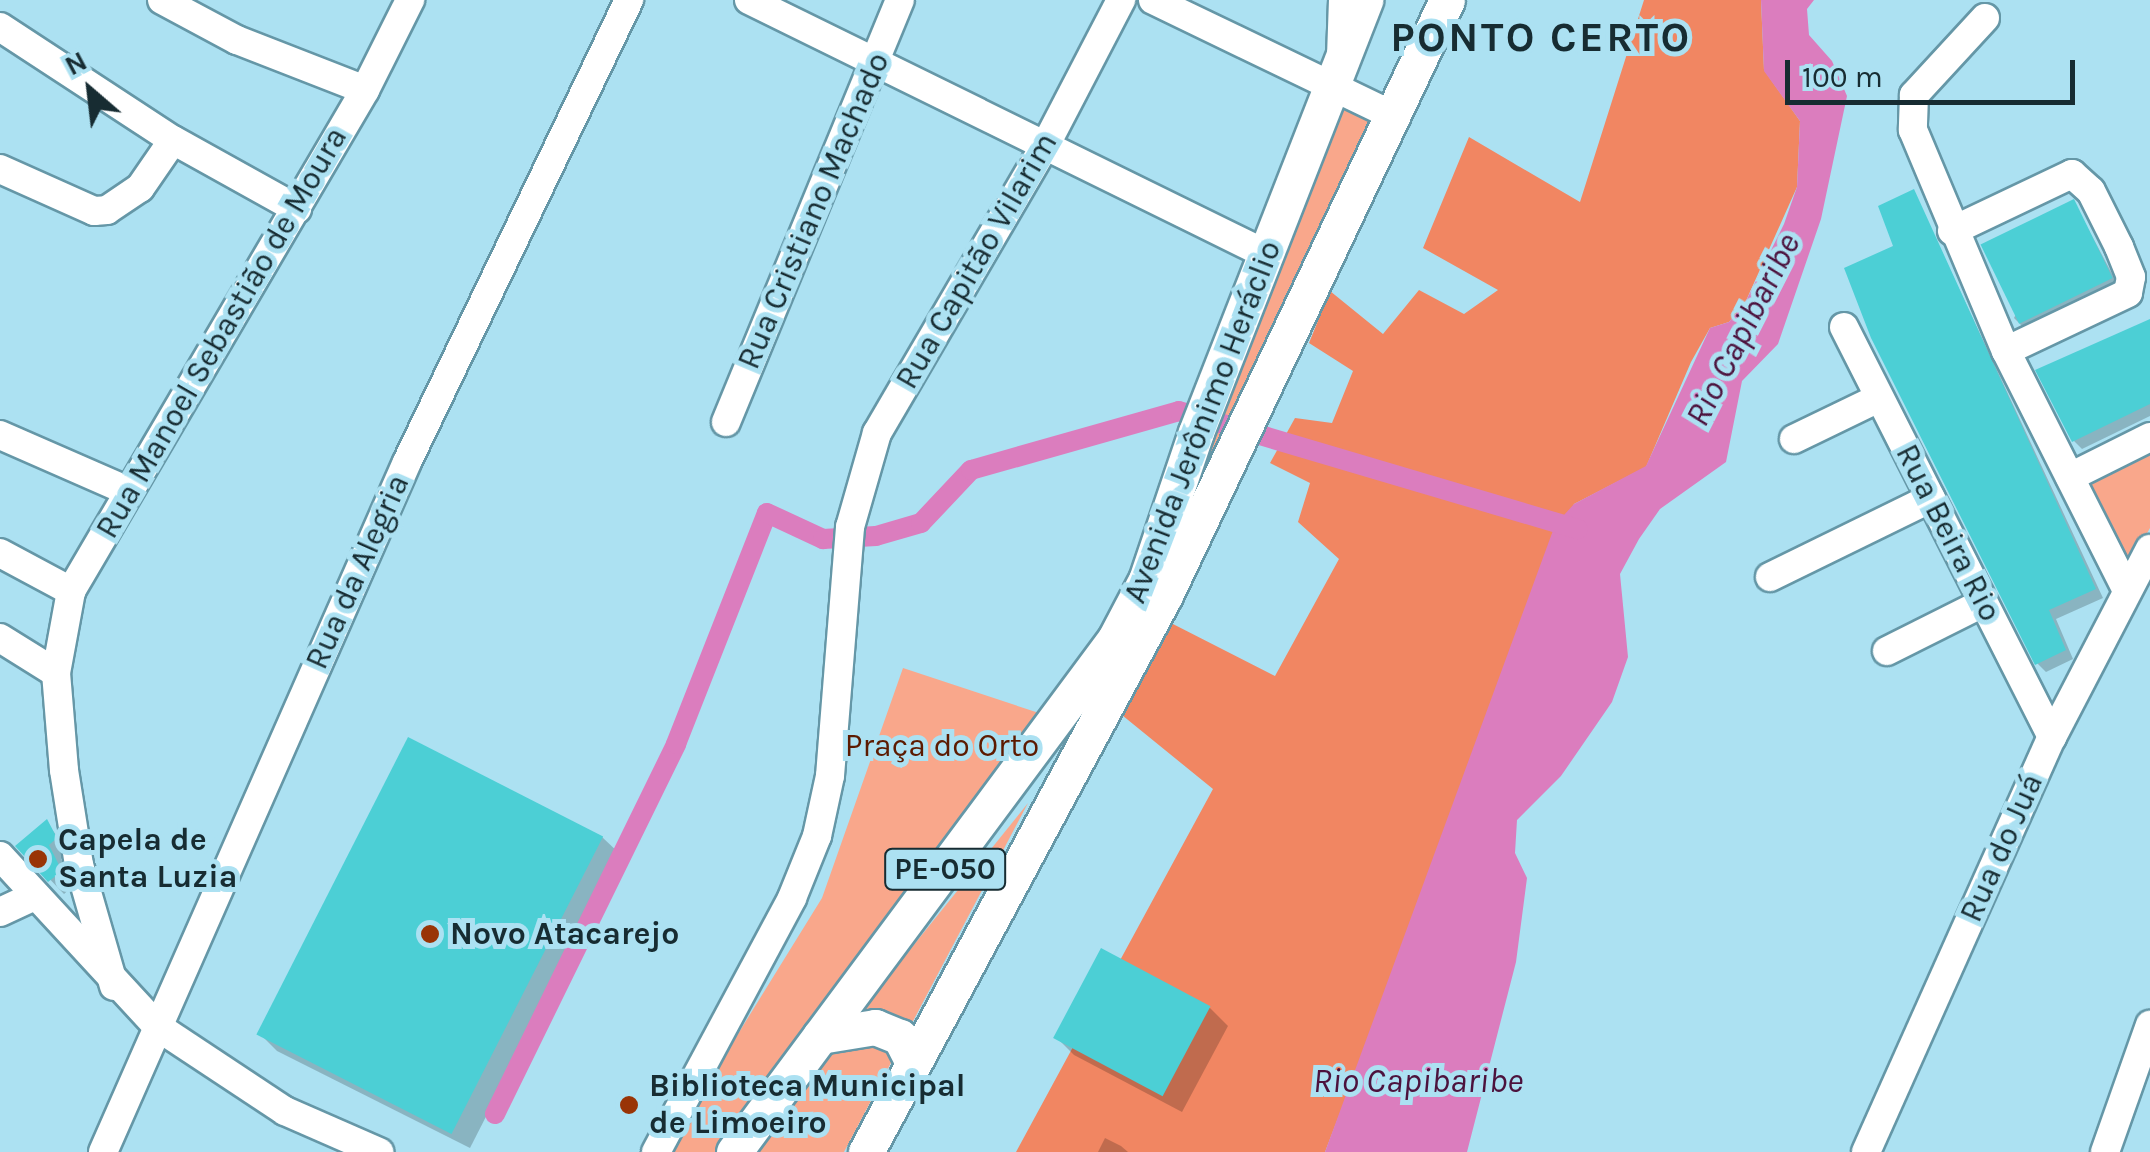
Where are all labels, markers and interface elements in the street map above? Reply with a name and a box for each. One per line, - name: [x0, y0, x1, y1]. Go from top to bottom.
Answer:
- district label: PONTO CERTO: [1390, 12, 1692, 62]
- north arrow: [40, 40, 140, 140]
- scale bar: [1790, 40, 2080, 102]
- text: N: [59, 44, 92, 82]
- street label: Rua Cristiano Machado: [730, 47, 898, 375]
- text: 100 m: [1802, 59, 1883, 95]
- street label: Rua Manoel Sebastião de Moura: [88, 121, 356, 545]
- street label: Rua Capitão Vilarim: [888, 126, 1066, 396]
- water label: Rio Capibaribe: [1676, 227, 1810, 433]
- street label: Avenida Jerônimo Heráclio: [1116, 235, 1290, 609]
- street label: Rua Beira Rio: [1887, 438, 2009, 628]
- street label: Rua da Alegria: [298, 469, 418, 675]
- park label: Praça do Orto: [845, 727, 1039, 765]
- street label: Rua do Juá: [1952, 768, 2052, 928]
- place label: Capela de Santa Luzia: [58, 822, 237, 897]
- road number: PE-050: [882, 844, 1008, 894]
- marker: Capela de Santa Luzia: [27, 848, 49, 870]
- place label: Novo Atacarejo: [450, 915, 679, 953]
- marker: Novo Atacarejo: [419, 923, 441, 945]
- water label: Rio Capibaribe: [1313, 1060, 1523, 1102]
- place label: Biblioteca Municipal de Limoeiro: [649, 1068, 965, 1143]
- marker: Biblioteca Municipal de Limoeiro: [618, 1094, 640, 1116]

